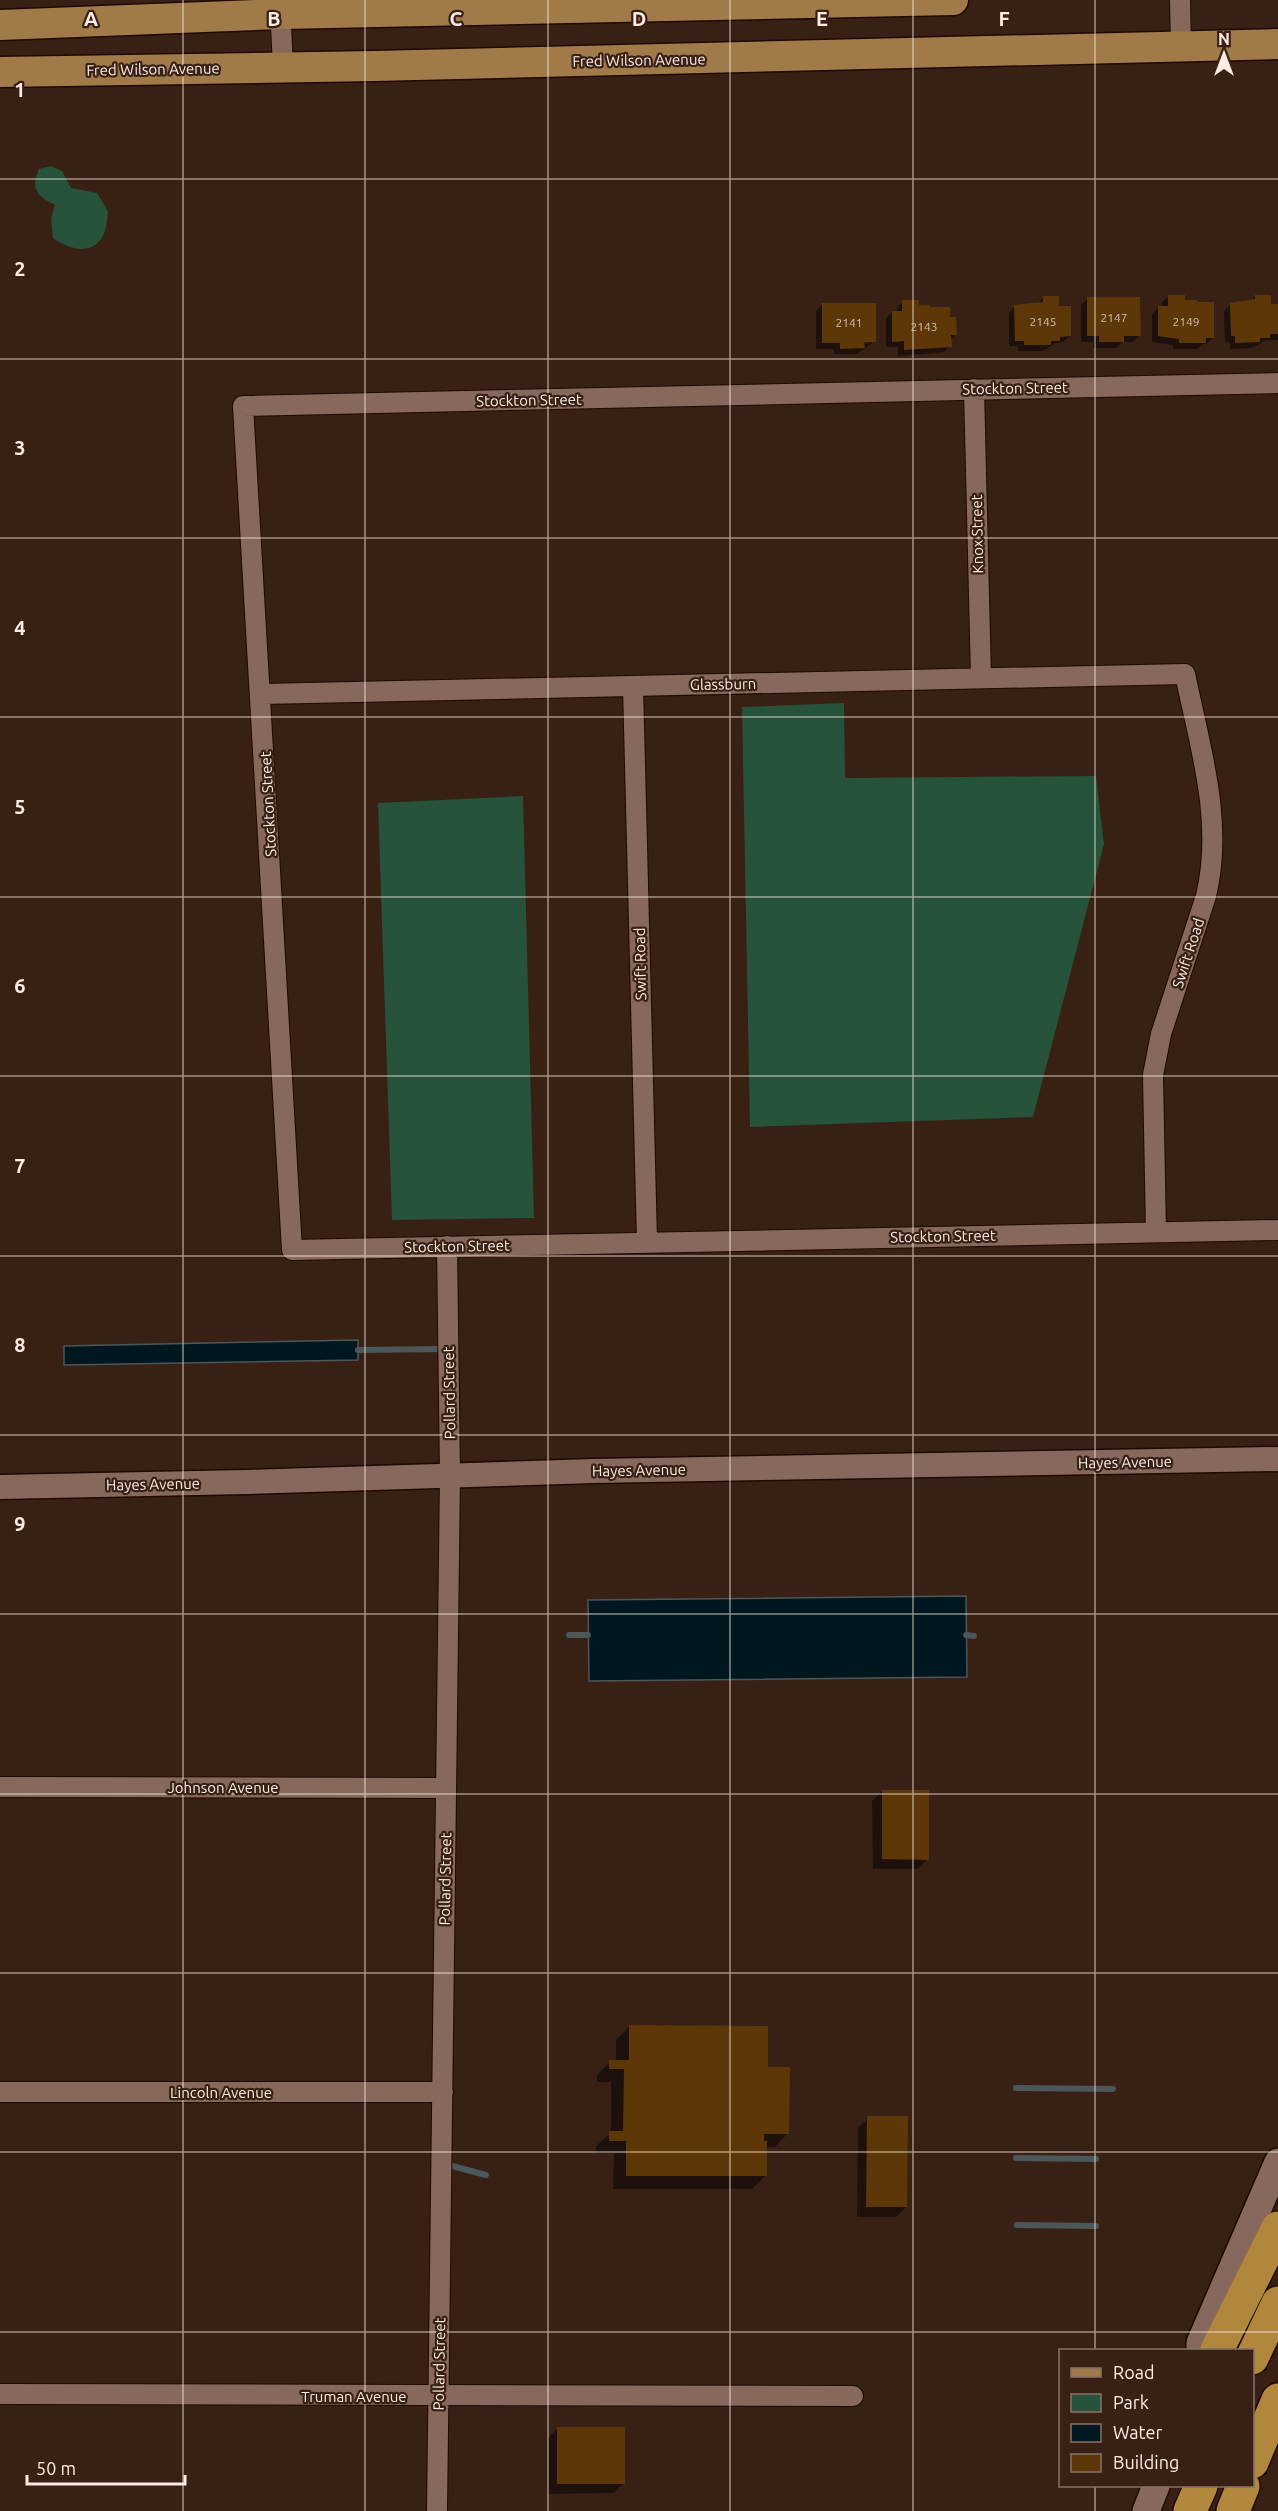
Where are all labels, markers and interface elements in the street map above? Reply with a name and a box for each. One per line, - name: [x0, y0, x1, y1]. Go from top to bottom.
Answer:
- text: A: [84, 7, 98, 30]
- text: B: [267, 7, 281, 30]
- text: C: [450, 7, 463, 30]
- text: D: [632, 7, 646, 30]
- text: E: [816, 7, 828, 30]
- text: F: [998, 7, 1010, 30]
- north arrow: [1194, 24, 1254, 84]
- text: N: [1218, 30, 1230, 48]
- street label: Fred Wilson Avenue: [572, 50, 706, 70]
- street label: Fred Wilson Avenue: [86, 59, 220, 79]
- text: 1: [14, 78, 26, 101]
- text: 2: [14, 257, 26, 280]
- house number: 2147: [1100, 311, 1128, 324]
- house number: 2145: [1029, 315, 1057, 328]
- house number: 2149: [1172, 315, 1200, 328]
- house number: 2141: [835, 316, 863, 329]
- house number: 2143: [910, 320, 938, 333]
- street label: Stockton Street: [962, 379, 1068, 397]
- street label: Stockton Street: [476, 391, 582, 409]
- text: 3: [14, 436, 26, 459]
- street label: Knox Street: [968, 494, 986, 574]
- text: 4: [14, 616, 26, 639]
- street label: Glassburn: [690, 675, 756, 693]
- street label: Stockton Street: [257, 751, 279, 857]
- text: 5: [14, 795, 26, 818]
- street label: Swift Road: [1169, 916, 1207, 990]
- street label: Swift Road: [631, 927, 649, 1001]
- text: 6: [14, 974, 26, 997]
- text: 7: [14, 1154, 26, 1177]
- street label: Stockton Street: [890, 1227, 996, 1245]
- street label: Stockton Street: [404, 1237, 510, 1255]
- text: 8: [14, 1333, 26, 1356]
- street label: Pollard Street: [440, 1346, 458, 1440]
- street label: Hayes Avenue: [1078, 1453, 1172, 1471]
- street label: Hayes Avenue: [592, 1461, 686, 1479]
- street label: Hayes Avenue: [106, 1475, 200, 1493]
- text: 9: [14, 1512, 26, 1535]
- street label: Johnson Avenue: [167, 1779, 279, 1796]
- street label: Pollard Street: [436, 1832, 454, 1926]
- street label: Lincoln Avenue: [170, 2084, 272, 2101]
- street label: Pollard Street: [430, 2317, 448, 2411]
- legend: [1059, 2349, 1254, 2487]
- text: Road: [1113, 2362, 1155, 2382]
- street label: Truman Avenue: [301, 2388, 407, 2405]
- text: Park: [1113, 2392, 1149, 2412]
- text: Water: [1113, 2422, 1163, 2442]
- scale bar: [27, 2448, 184, 2486]
- text: Building: [1113, 2452, 1179, 2472]
- text: 50 m: [36, 2458, 76, 2478]

